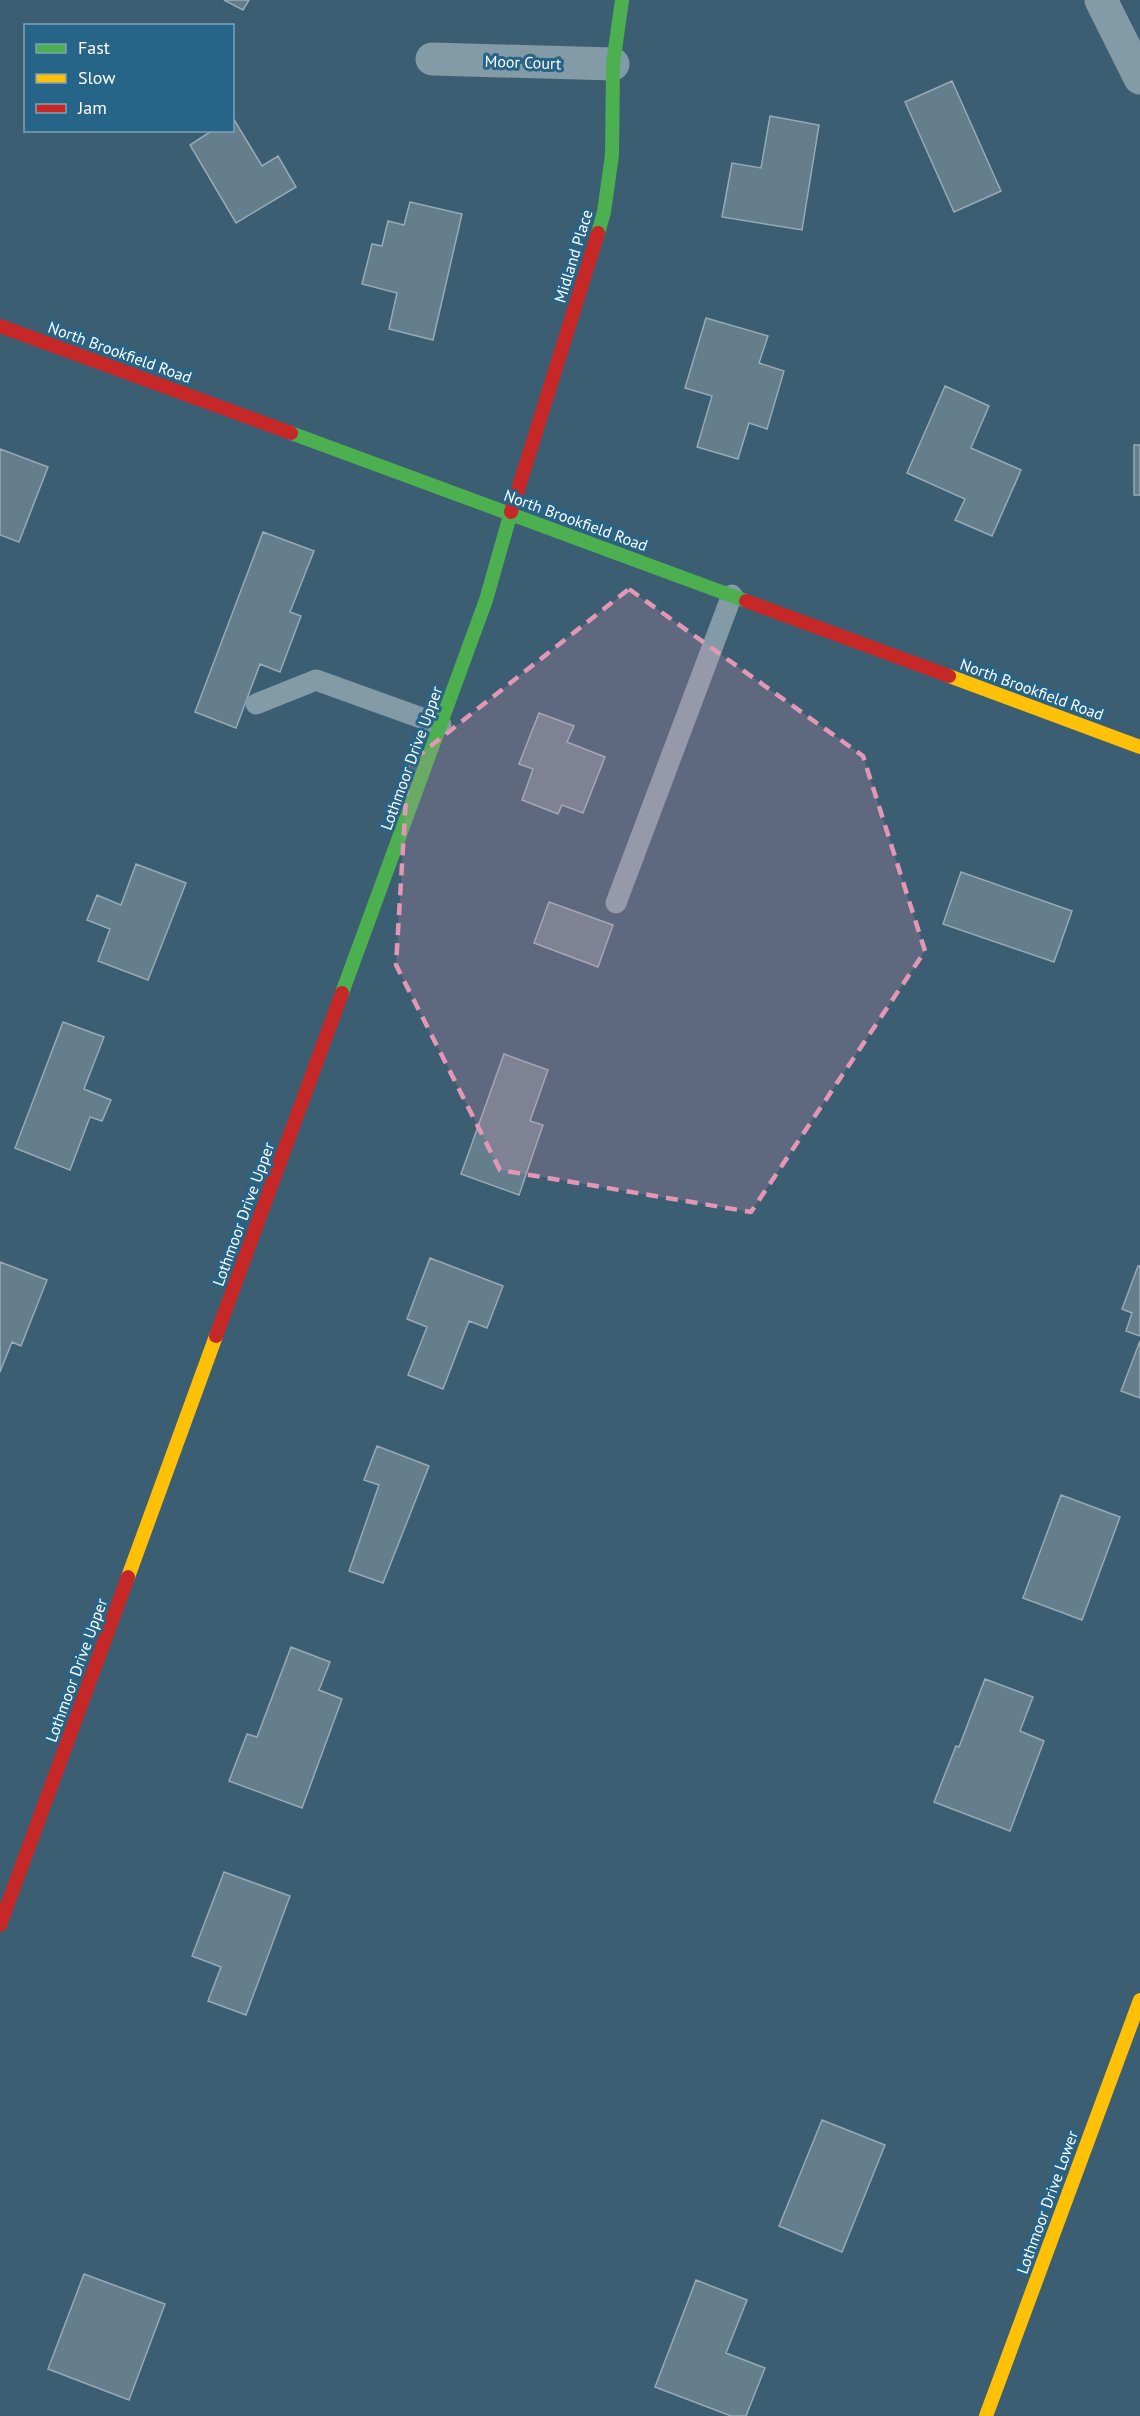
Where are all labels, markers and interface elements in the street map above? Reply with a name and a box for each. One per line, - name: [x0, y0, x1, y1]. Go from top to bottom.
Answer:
- legend: [24, 24, 234, 132]
- text: Fast: [78, 36, 110, 59]
- street label: Moor Court: [484, 51, 562, 73]
- text: Slow: [78, 66, 116, 89]
- text: Jam: [77, 96, 107, 119]
- street label: Midland Place: [549, 207, 597, 305]
- street label: North Brookfield Road: [45, 317, 195, 387]
- street label: North Brookfield Road: [501, 485, 651, 555]
- street label: North Brookfield Road: [957, 654, 1107, 724]
- street label: Lothmoor Drive Upper: [376, 683, 446, 833]
- street label: Lothmoor Drive Upper: [208, 1139, 278, 1289]
- street label: Lothmoor Drive Upper: [41, 1595, 111, 1745]
- street label: Lothmoor Drive Lower: [1012, 2127, 1082, 2276]

